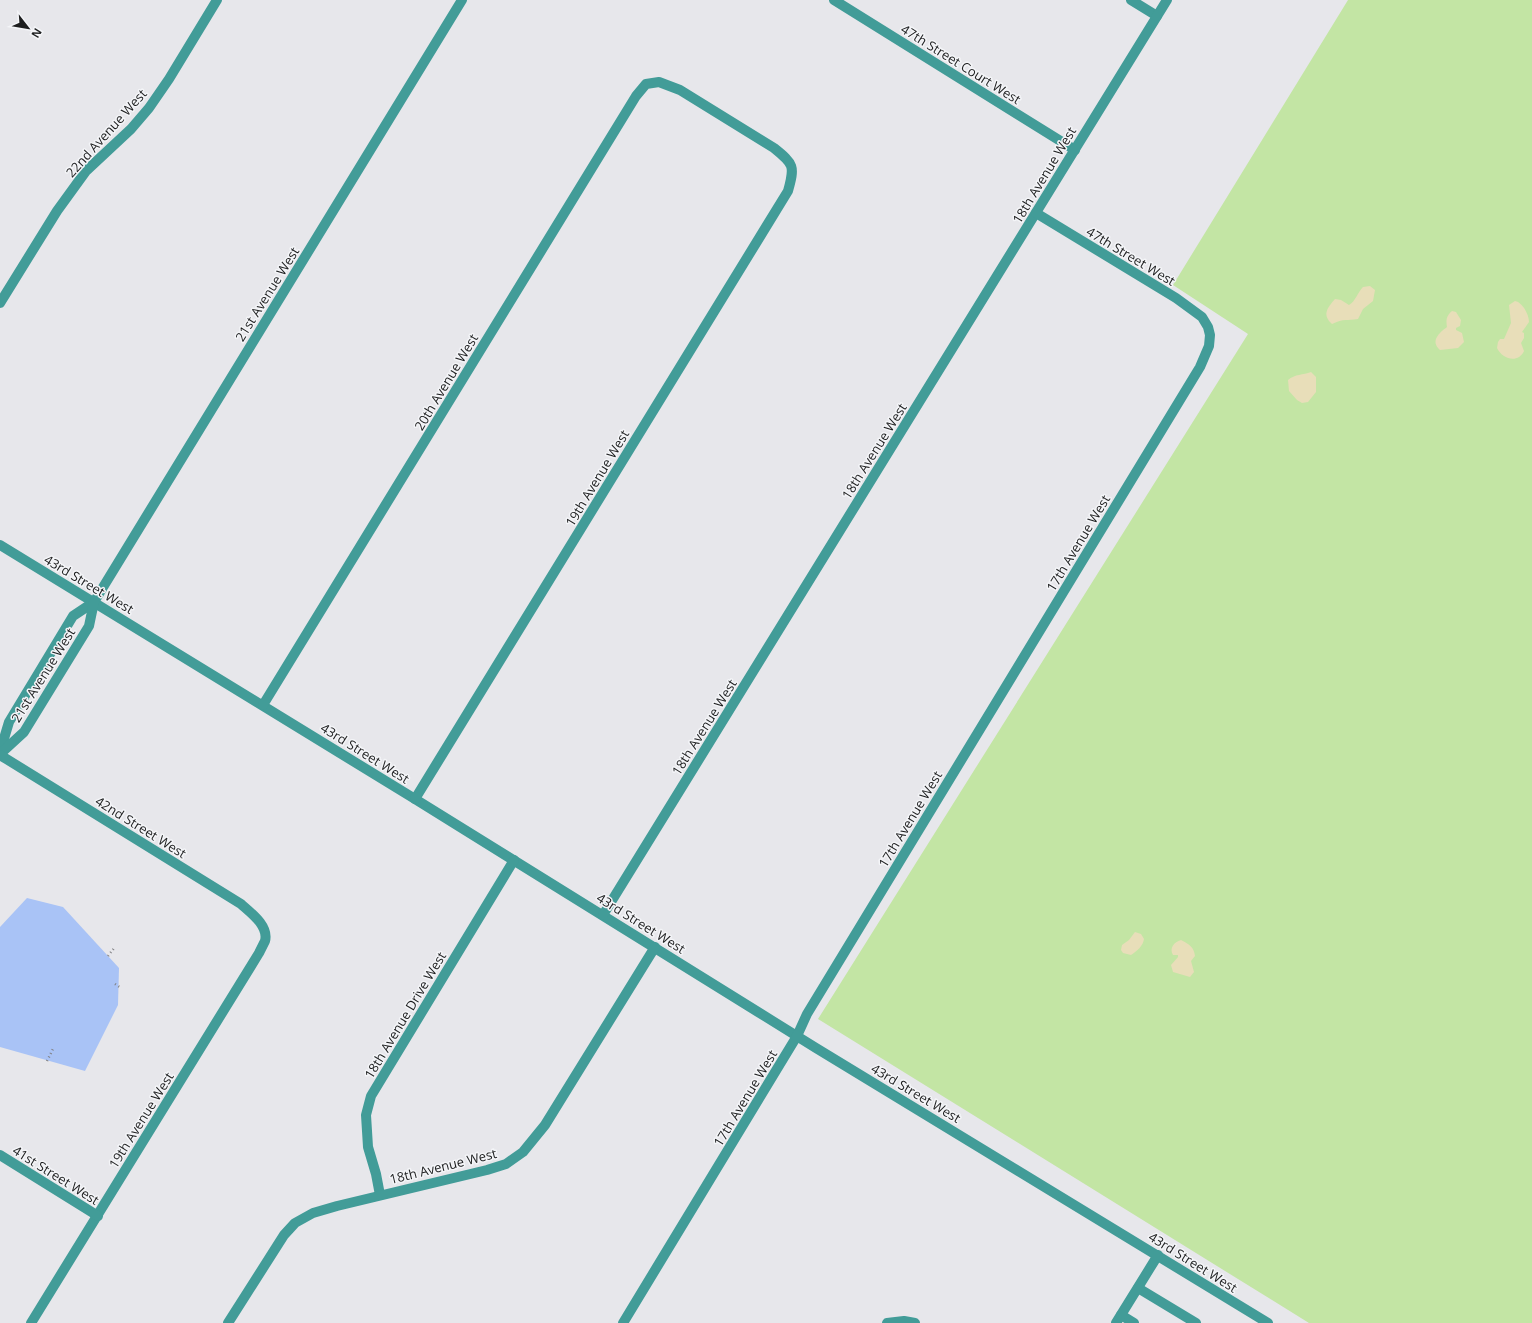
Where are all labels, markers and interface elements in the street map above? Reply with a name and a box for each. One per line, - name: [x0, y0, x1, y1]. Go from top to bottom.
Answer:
- north arrow: [8, 8, 48, 48]
- street label: 47th Street Court West: [898, 20, 1025, 108]
- text: N: [28, 26, 46, 41]
- street label: 22nd Avenue West: [62, 85, 151, 181]
- street label: 18th Avenue West: [1008, 123, 1080, 227]
- street label: 47th Street West: [1083, 222, 1179, 290]
- street label: 21st Avenue West: [231, 243, 303, 344]
- street label: 20th Avenue West: [410, 330, 482, 434]
- street label: 18th Avenue West: [837, 399, 911, 502]
- street label: 19th Avenue West: [561, 426, 633, 530]
- street label: 17th Avenue West: [1042, 491, 1114, 595]
- street label: 43rd Street West: [41, 550, 137, 618]
- street label: 21st Avenue West: [7, 624, 79, 725]
- street label: 18th Avenue West: [667, 675, 741, 778]
- street label: 43rd Street West: [317, 719, 413, 788]
- street label: 17th Avenue West: [874, 767, 946, 871]
- street label: 42nd Street West: [92, 792, 190, 862]
- street label: 43rd Street West: [593, 889, 689, 958]
- street label: 18th Avenue Drive West: [360, 948, 450, 1082]
- street label: 17th Avenue West: [709, 1046, 781, 1150]
- street label: 43rd Street West: [868, 1059, 964, 1127]
- street label: 19th Avenue West: [104, 1068, 178, 1171]
- street label: 41st Street West: [9, 1141, 103, 1209]
- street label: 18th Avenue West: [388, 1144, 499, 1188]
- street label: 43rd Street West: [1145, 1228, 1241, 1297]

